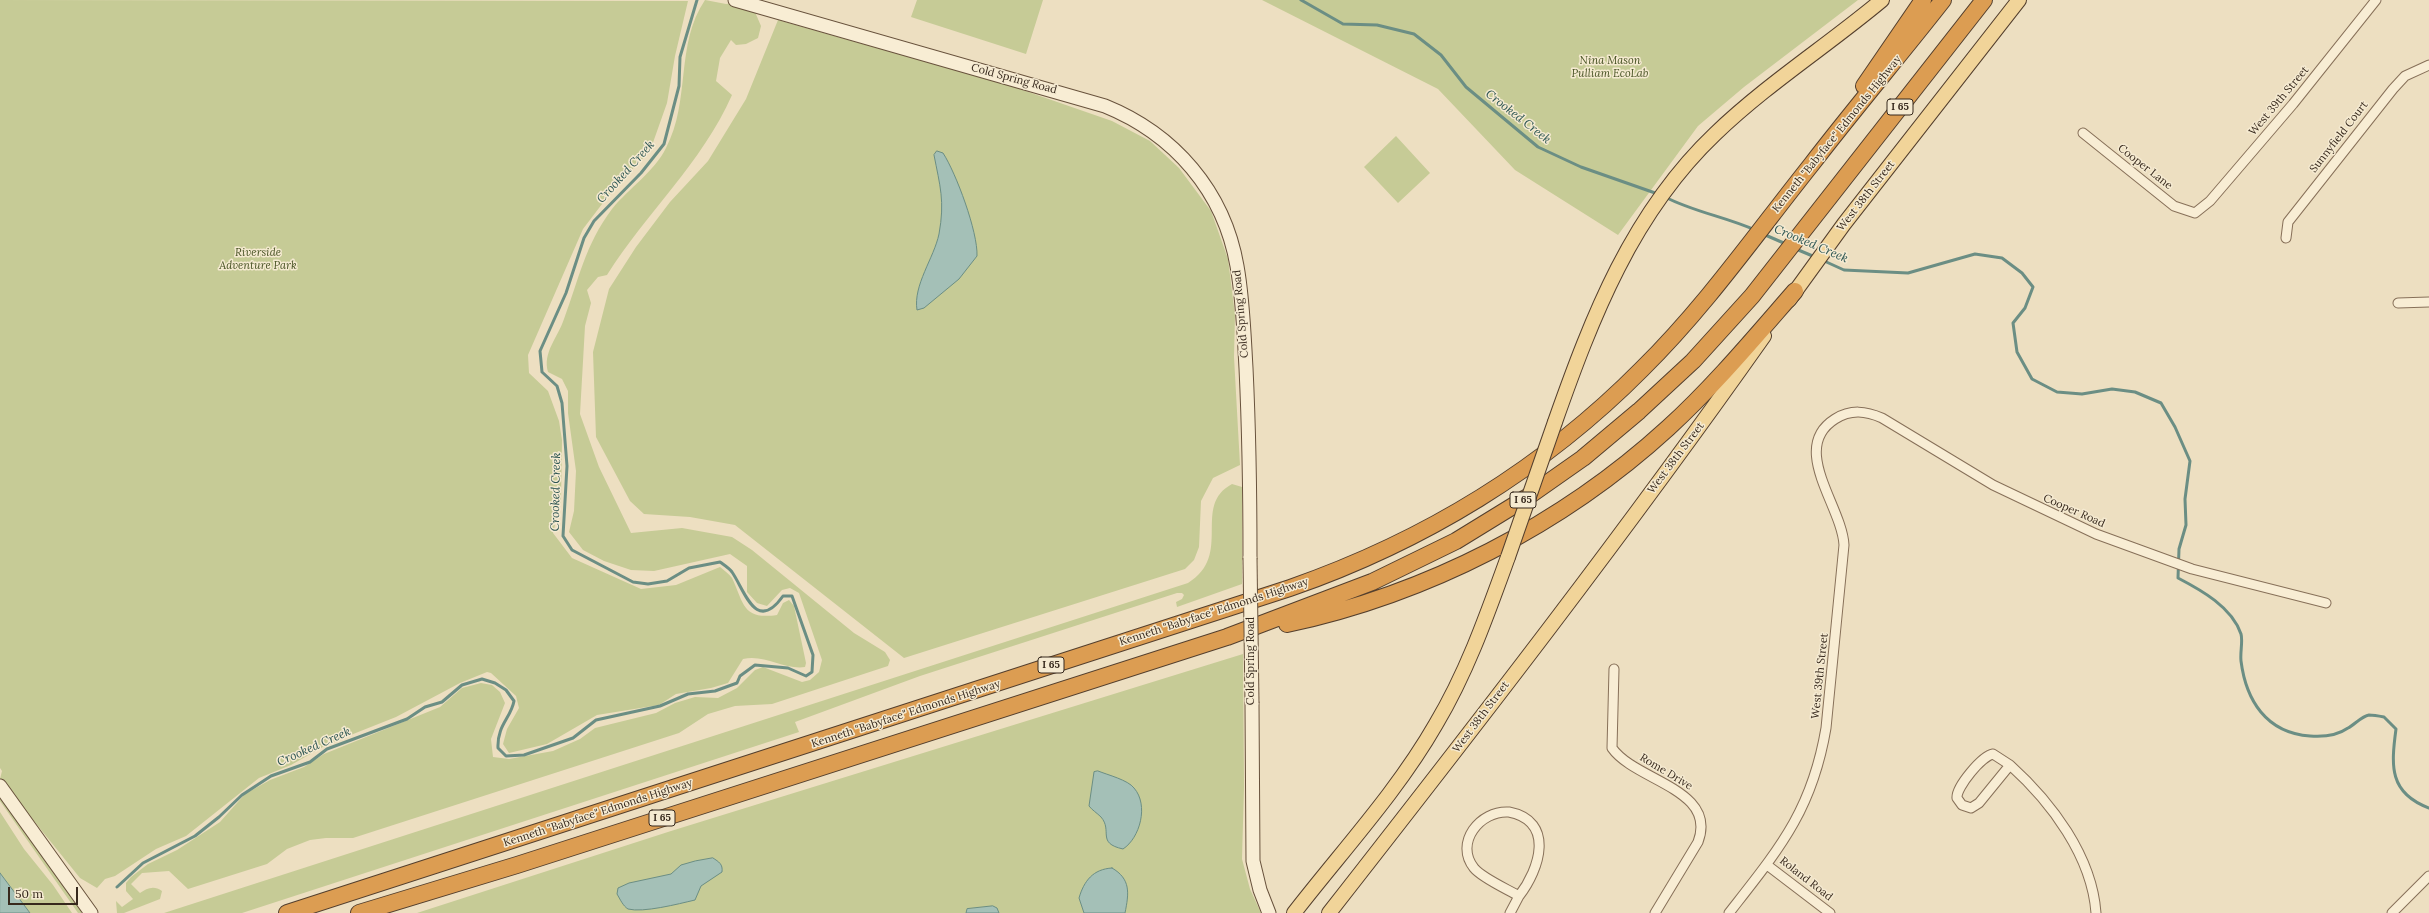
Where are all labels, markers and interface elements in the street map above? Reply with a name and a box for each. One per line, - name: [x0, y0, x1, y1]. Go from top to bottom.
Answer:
- street label: Kenneth "Babyface" Edmonds Highway: [1770, 53, 1904, 215]
- park label: Nina Mason Pulliam EcoLab: [1572, 54, 1648, 80]
- street label: Cold Spring Road: [970, 61, 1058, 97]
- street label: West 39th Street: [2246, 64, 2312, 138]
- water label: Crooked Creek: [1482, 87, 1554, 147]
- road number: I 65: [1887, 99, 1913, 115]
- street label: Sunnyfield Court: [2307, 99, 2371, 175]
- water label: Crooked Creek: [594, 138, 658, 206]
- street label: Cooper Lane: [2115, 142, 2175, 192]
- street label: West 38th Street: [1834, 158, 1898, 234]
- water label: Crooked Creek: [1772, 222, 1850, 266]
- park label: Riverside Adventure Park: [219, 246, 297, 272]
- street label: Cold Spring Road: [1231, 269, 1251, 359]
- street label: West 38th Street: [1645, 420, 1707, 496]
- water label: Crooked Creek: [548, 452, 564, 532]
- street label: Cooper Road: [2041, 491, 2107, 531]
- road number: I 65: [1510, 492, 1536, 508]
- street label: Kenneth "Babyface" Edmonds Highway: [1118, 575, 1310, 649]
- street label: Cold Spring Road: [1244, 617, 1258, 705]
- street label: West 39th Street: [1809, 632, 1831, 720]
- road number: I 65: [1038, 657, 1064, 673]
- street label: Kenneth "Babyface" Edmonds Highway: [810, 677, 1002, 751]
- street label: West 38th Street: [1450, 679, 1512, 755]
- water label: Crooked Creek: [275, 724, 353, 770]
- street label: Rome Drive: [1637, 751, 1695, 793]
- street label: Kenneth "Babyface" Edmonds Highway: [502, 776, 694, 850]
- road number: I 65: [649, 810, 675, 826]
- street label: Roland Road: [1777, 854, 1835, 904]
- scale bar: [10, 879, 80, 905]
- text: 50 m: [15, 886, 43, 901]

